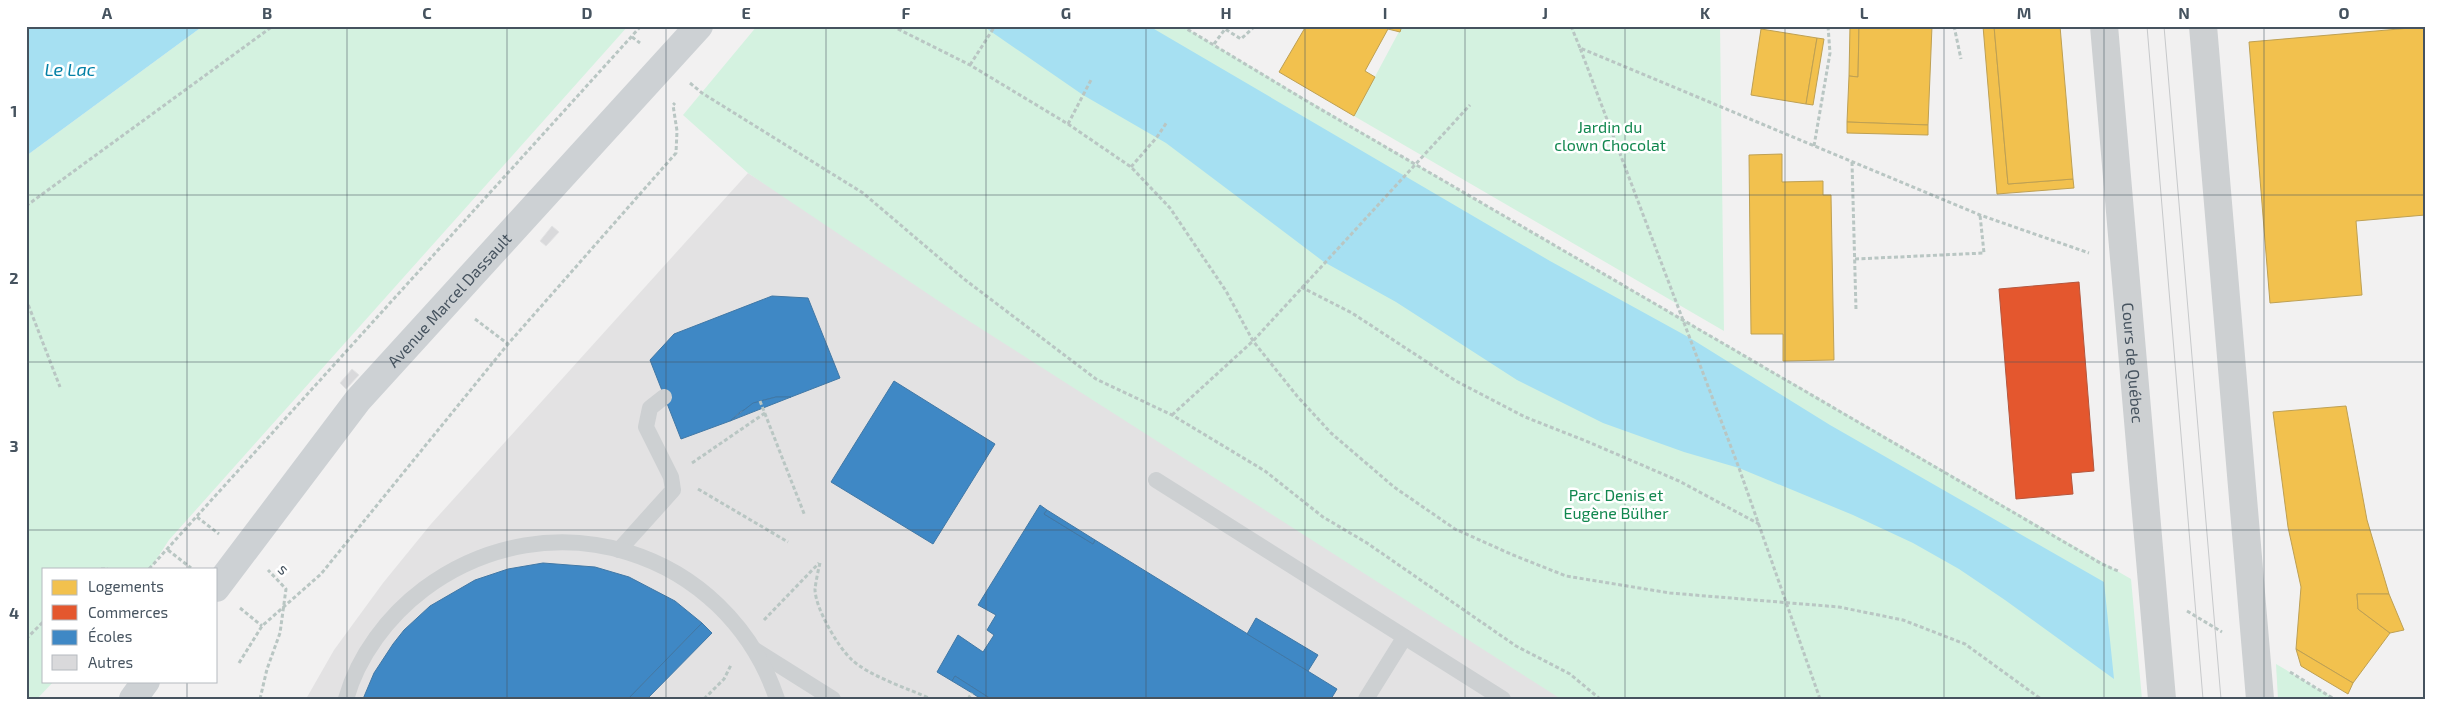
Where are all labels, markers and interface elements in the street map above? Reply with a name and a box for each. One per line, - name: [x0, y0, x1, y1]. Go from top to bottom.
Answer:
- text: A: [102, 3, 113, 22]
- text: B: [262, 3, 272, 22]
- text: C: [422, 3, 432, 22]
- text: D: [582, 3, 593, 22]
- text: E: [741, 3, 751, 22]
- text: F: [902, 3, 911, 22]
- text: G: [1061, 3, 1071, 22]
- text: H: [1220, 3, 1232, 22]
- text: I: [1383, 3, 1387, 22]
- text: J: [1542, 3, 1548, 22]
- text: K: [1700, 3, 1711, 22]
- text: L: [1860, 3, 1869, 22]
- text: M: [2017, 3, 2031, 22]
- text: N: [2178, 3, 2190, 22]
- text: O: [2338, 3, 2350, 22]
- water label: Le Lac: [45, 58, 96, 80]
- text: 1: [11, 101, 17, 120]
- park label: Jardin du clown Chocolat: [1554, 117, 1666, 154]
- street label: Avenue Marcel Dassault: [383, 229, 515, 371]
- text: 2: [9, 268, 19, 287]
- street label: Cours de Québec: [2119, 302, 2148, 424]
- text: 3: [9, 436, 19, 455]
- park label: Parc Denis et Eugène Bülher: [1563, 485, 1669, 522]
- street label: s: [275, 559, 294, 578]
- legend: [42, 568, 218, 682]
- text: Logements: [88, 577, 164, 595]
- text: 4: [9, 603, 19, 622]
- text: Commerces: [88, 603, 168, 621]
- text: Écoles: [88, 627, 132, 645]
- text: Autres: [88, 653, 133, 671]

